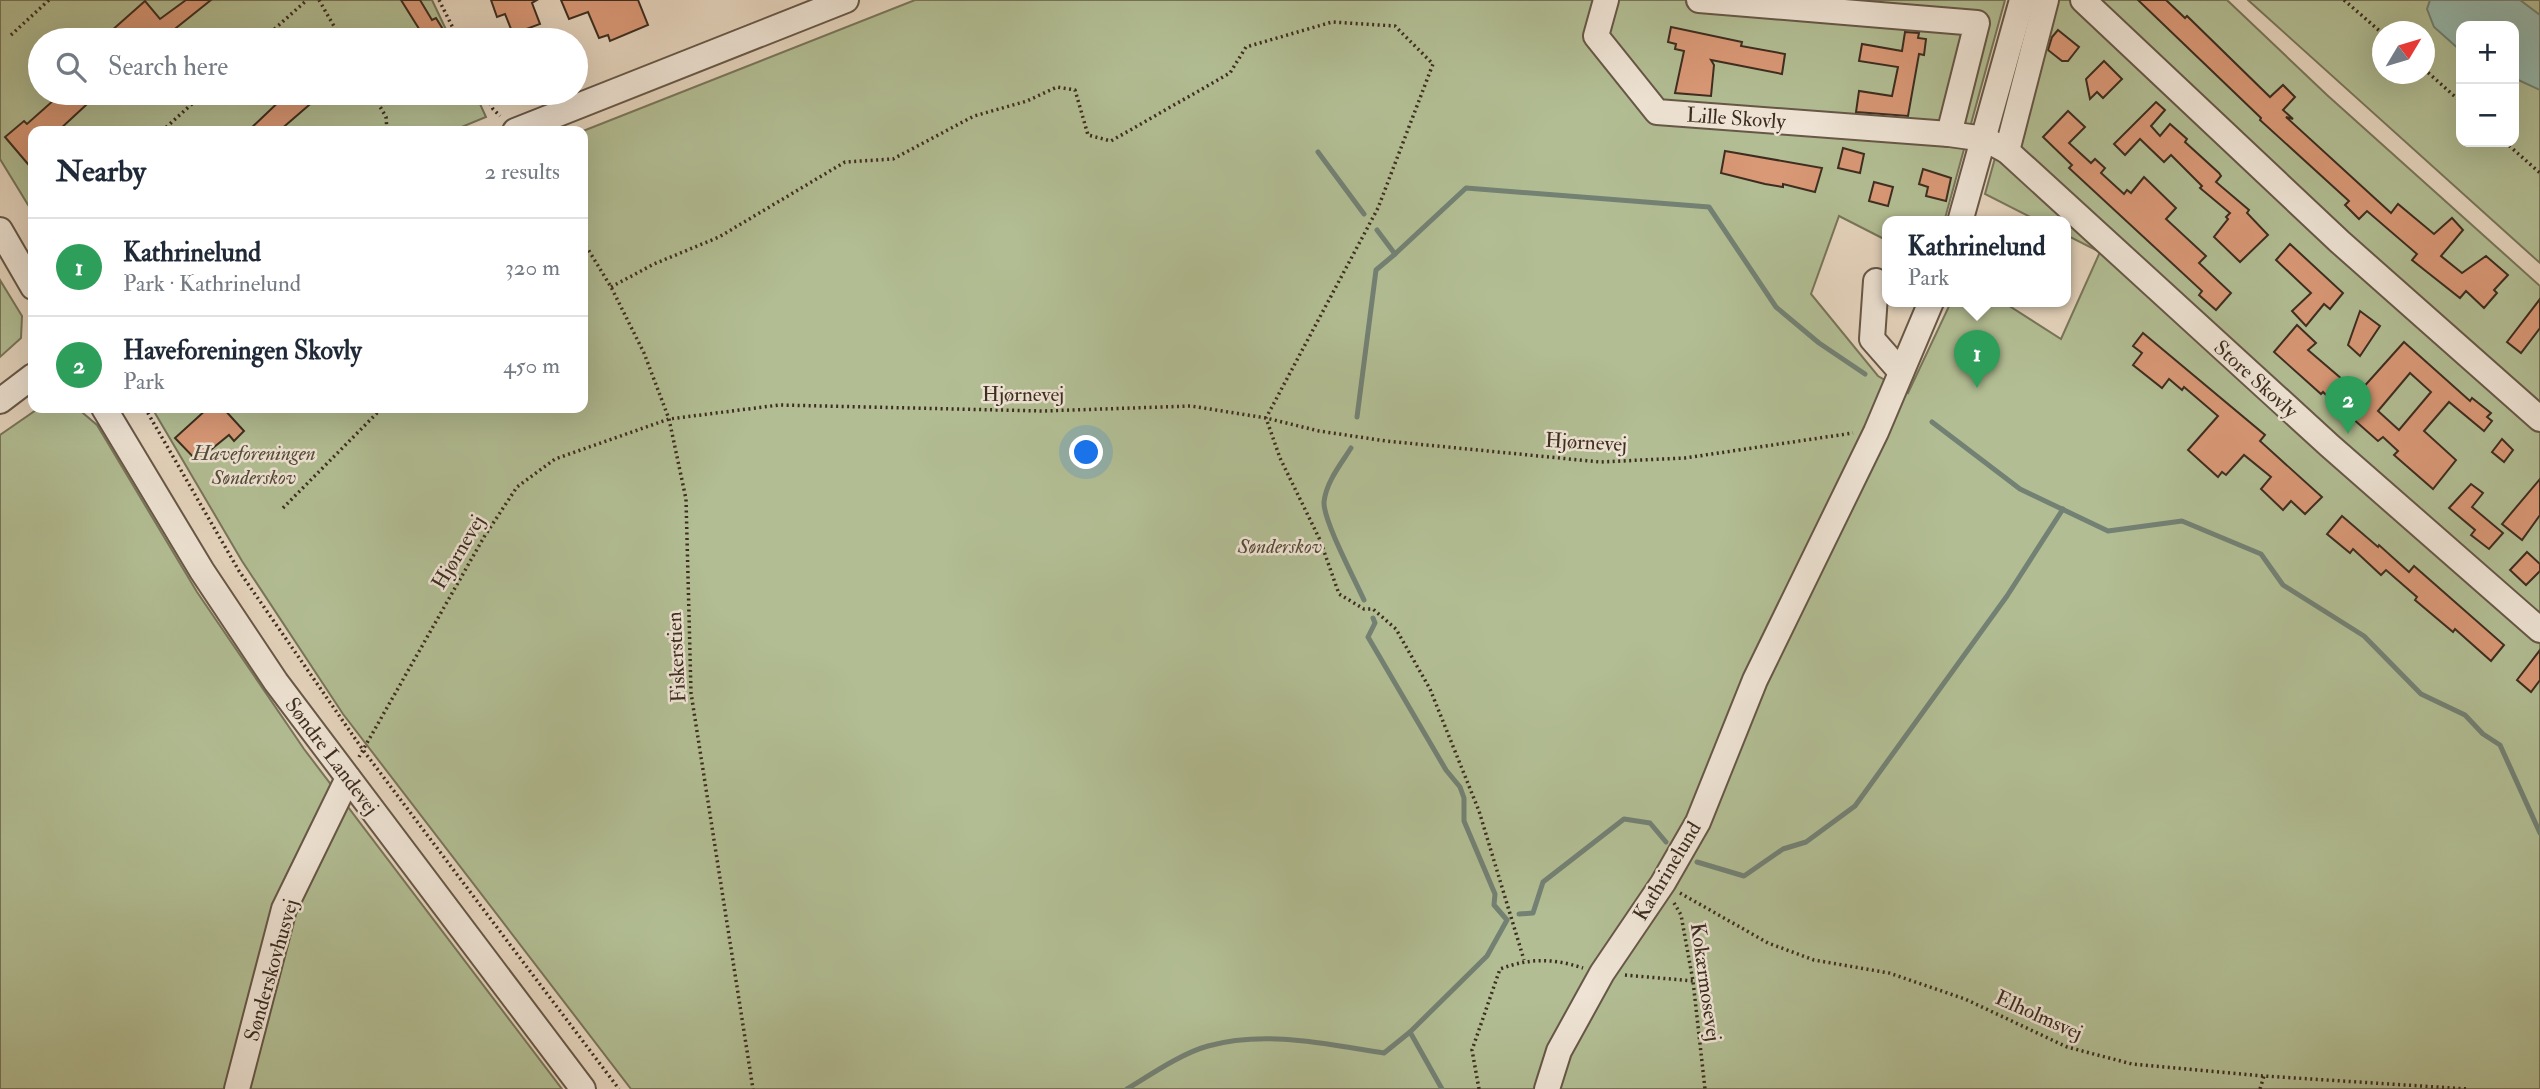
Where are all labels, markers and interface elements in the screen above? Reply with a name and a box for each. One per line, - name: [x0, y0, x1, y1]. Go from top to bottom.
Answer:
- north arrow: [2372, 21, 2435, 84]
- map controls: [2456, 21, 2519, 147]
- button: +: [2456, 21, 2519, 84]
- search box: [28, 28, 588, 105]
- icon: search: [52, 48, 90, 86]
- text: Search here: [108, 51, 228, 83]
- button: −: [2456, 84, 2519, 147]
- street label: Lille Skovly: [1685, 102, 1787, 135]
- text: Nearby: [56, 153, 146, 190]
- text: 2 results: [485, 157, 560, 186]
- popup: [1882, 216, 2071, 307]
- text: Kathrinelund: [1908, 231, 2045, 263]
- text: Kathrinelund: [123, 237, 261, 269]
- text: 1: [75, 253, 83, 282]
- text: 320 m: [505, 253, 560, 282]
- text: Park: [1908, 263, 1949, 292]
- text: Park · Kathrinelund: [123, 269, 301, 298]
- pin: 1: [1954, 330, 2000, 388]
- street label: Store Skovly: [2208, 334, 2304, 425]
- text: Haveforeningen Skovly: [123, 335, 362, 367]
- text: 2: [73, 351, 85, 380]
- text: 450 m: [503, 351, 560, 380]
- text: Park: [123, 367, 165, 396]
- pin: 2: [2325, 376, 2371, 434]
- street label: Hjørnevej: [982, 381, 1064, 408]
- street label: Hjørnevej: [1544, 427, 1628, 458]
- your location: [1069, 435, 1103, 469]
- park label: Haveforeningen Sønderskov: [191, 440, 316, 491]
- street label: Hjørnevej: [426, 510, 491, 594]
- park label: Sønderskov: [1237, 533, 1322, 560]
- street label: Fiskerstien: [661, 611, 692, 703]
- street label: Søndre Landevej: [279, 692, 385, 820]
- street label: Kathrinelund: [1627, 816, 1708, 926]
- street label: Sønderskovhusvej: [238, 896, 305, 1044]
- street label: Kokærmosevej: [1684, 921, 1727, 1043]
- street label: Elholmsvej: [1991, 984, 2087, 1047]

